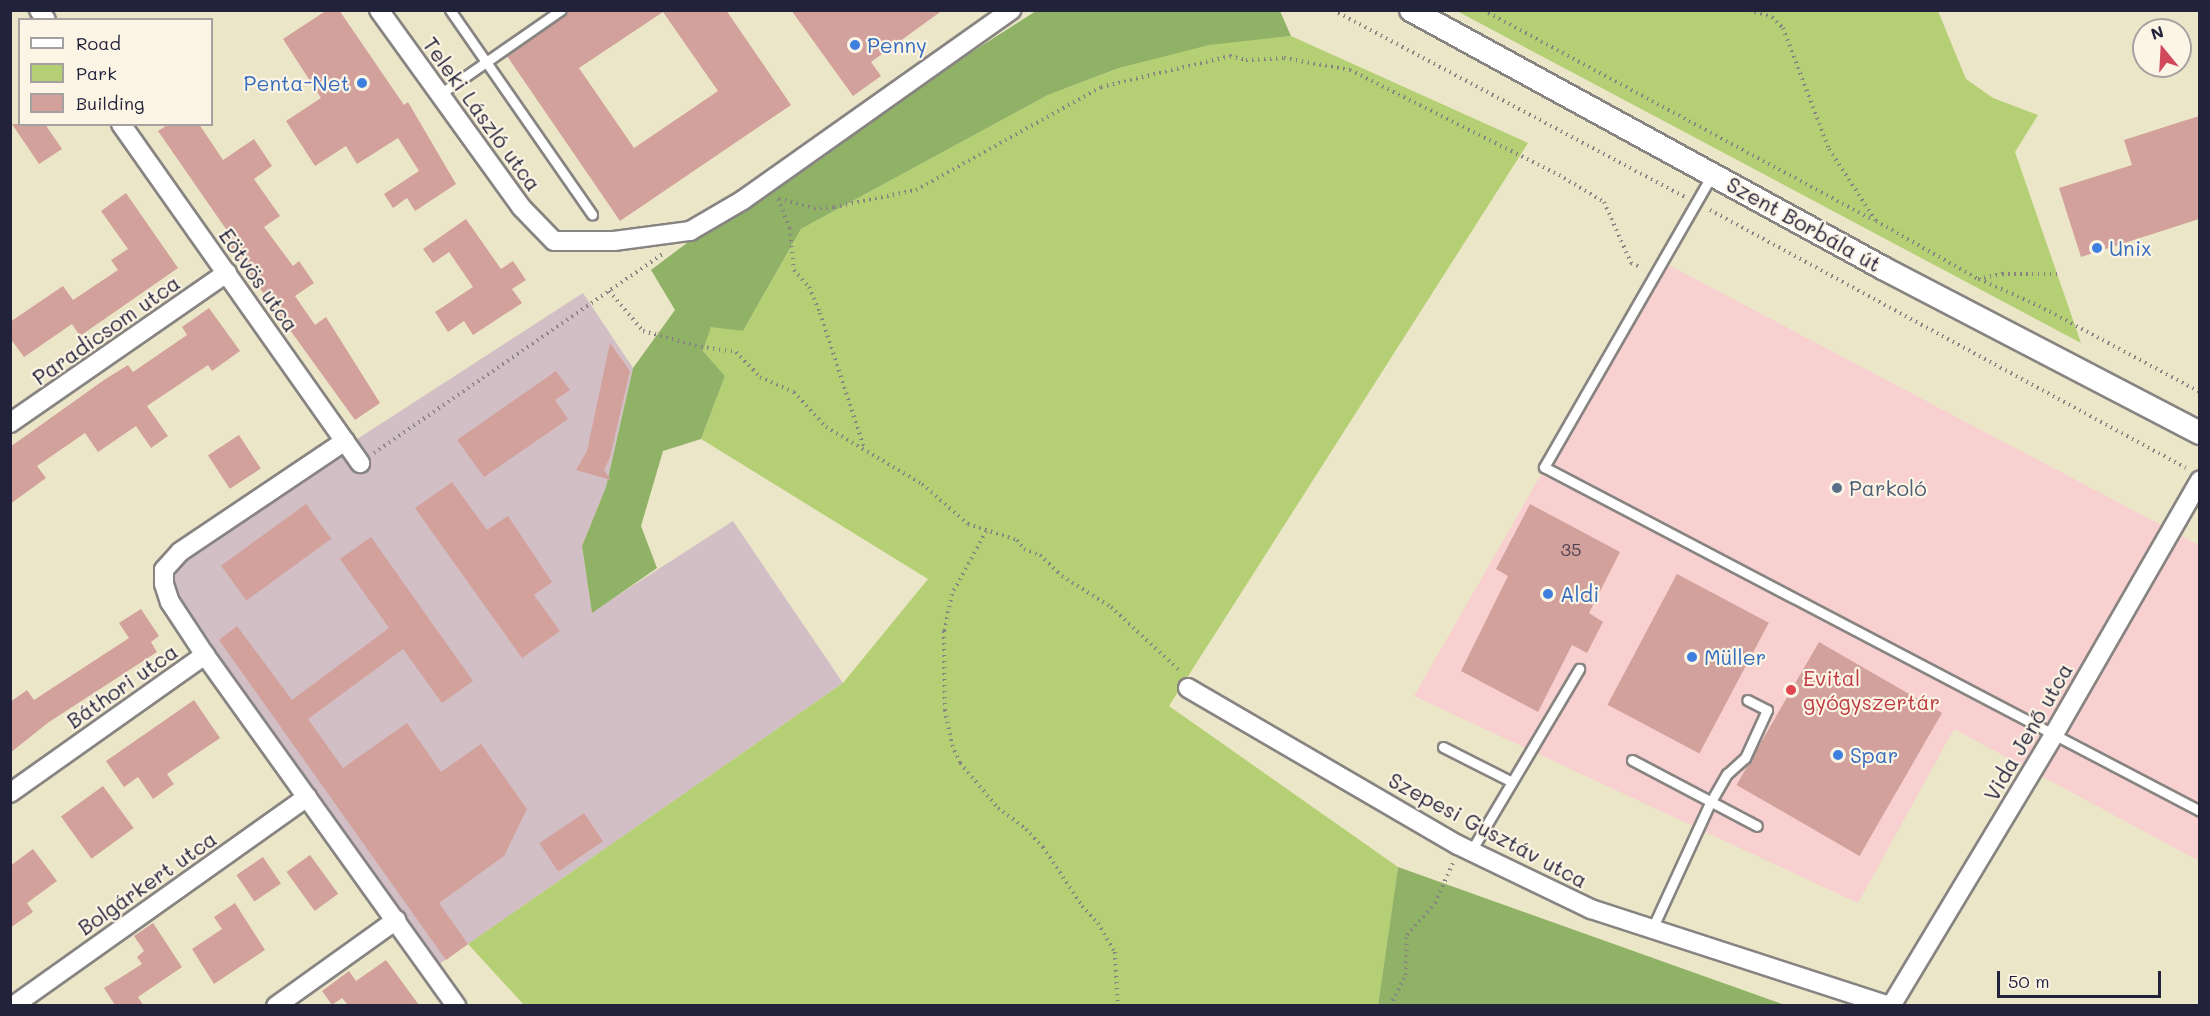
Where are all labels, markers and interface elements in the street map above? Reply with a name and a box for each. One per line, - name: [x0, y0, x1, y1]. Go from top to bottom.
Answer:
- legend: [18, 18, 213, 126]
- north arrow: [2132, 18, 2192, 78]
- text: N: [2148, 20, 2166, 44]
- text: Road: [76, 31, 121, 55]
- street label: Teleki László utca: [418, 32, 546, 196]
- place label: Penny: [867, 32, 927, 58]
- marker: Penny: [848, 38, 862, 52]
- text: Park: [76, 61, 117, 85]
- place label: Penta-Net: [244, 70, 350, 96]
- marker: Penta-Net: [355, 76, 369, 90]
- text: Building: [76, 91, 144, 115]
- street label: Szent Borbála út: [1723, 171, 1885, 277]
- street label: Eötvös utca: [214, 223, 304, 337]
- place label: Unix: [2109, 235, 2152, 261]
- marker: Unix: [2090, 241, 2104, 255]
- street label: Paradicsom utca: [28, 270, 184, 390]
- place label: Parkoló: [1849, 475, 1927, 501]
- marker: Parkoló: [1830, 481, 1844, 495]
- house number: 35: [1560, 538, 1582, 560]
- place label: Aldi: [1560, 581, 1600, 607]
- marker: Aldi: [1541, 587, 1555, 601]
- street label: Báthori utca: [62, 639, 182, 733]
- place label: Müller: [1704, 644, 1766, 670]
- marker: Müller: [1685, 650, 1699, 664]
- street label: Vida Jenő utca: [1978, 659, 2078, 805]
- place label: Evital gyógyszertár: [1803, 665, 1940, 715]
- marker: Evital gyógyszertár: [1784, 683, 1798, 697]
- place label: Spar: [1850, 742, 1898, 768]
- marker: Spar: [1831, 748, 1845, 762]
- street label: Szepesi Gusztáv utca: [1384, 767, 1592, 893]
- street label: Bolgárkert utca: [73, 826, 221, 940]
- scale bar: [2000, 959, 2164, 997]
- text: 50 m: [2008, 969, 2050, 993]

